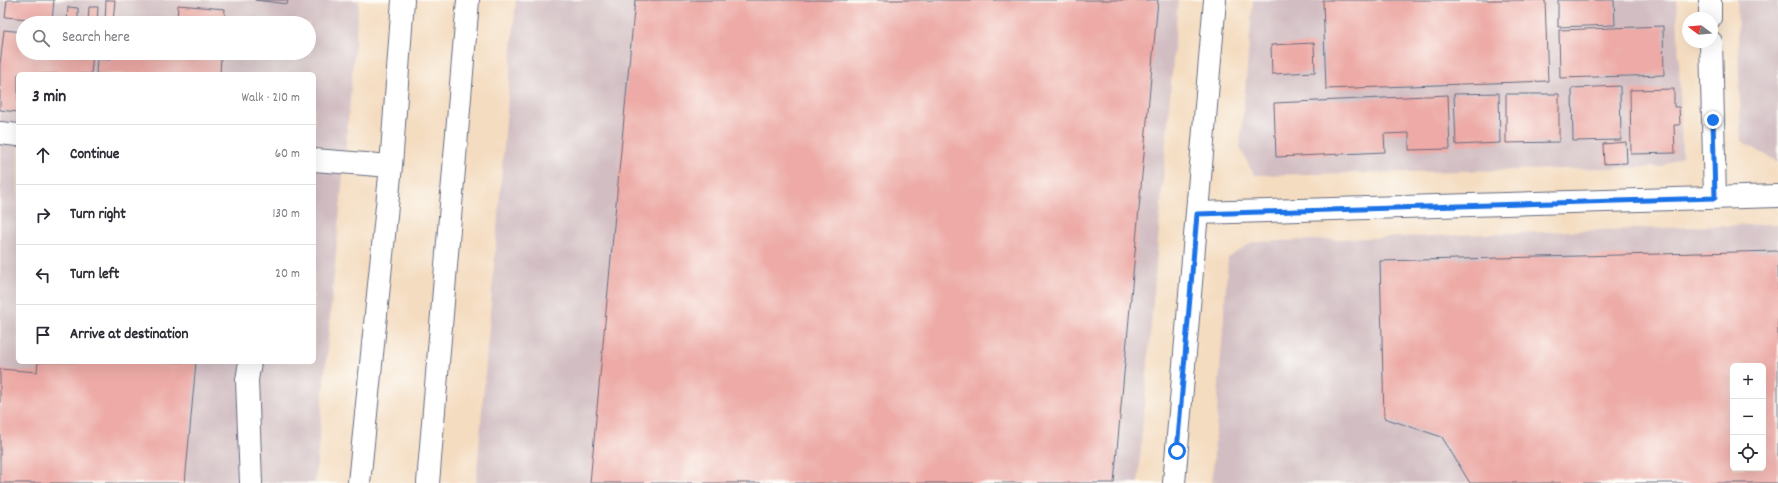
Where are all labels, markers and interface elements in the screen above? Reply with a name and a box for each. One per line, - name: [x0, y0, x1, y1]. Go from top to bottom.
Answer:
- north arrow: [1682, 12, 1718, 48]
- search box: [16, 16, 316, 60]
- icon: search: [30, 27, 52, 49]
- text: Search here: [62, 27, 130, 49]
- text: 3 min: [32, 86, 66, 110]
- text: Walk · 210 m: [242, 89, 300, 108]
- route end: [1704, 111, 1722, 129]
- icon: ahead: [32, 144, 54, 166]
- text: Continue: [70, 144, 119, 166]
- text: 60 m: [275, 145, 300, 164]
- icon: right: [32, 204, 54, 226]
- text: Turn right: [70, 204, 126, 226]
- text: 130 m: [272, 205, 300, 224]
- icon: left: [32, 264, 54, 286]
- text: Turn left: [70, 264, 119, 286]
- text: 20 m: [275, 265, 300, 284]
- icon: arrive: [32, 324, 54, 346]
- text: Arrive at destination: [70, 324, 188, 346]
- map controls: [1730, 363, 1766, 471]
- button: +: [1730, 363, 1766, 399]
- button: −: [1730, 399, 1766, 435]
- button: locate: [1730, 435, 1766, 471]
- route start: [1168, 442, 1186, 460]

